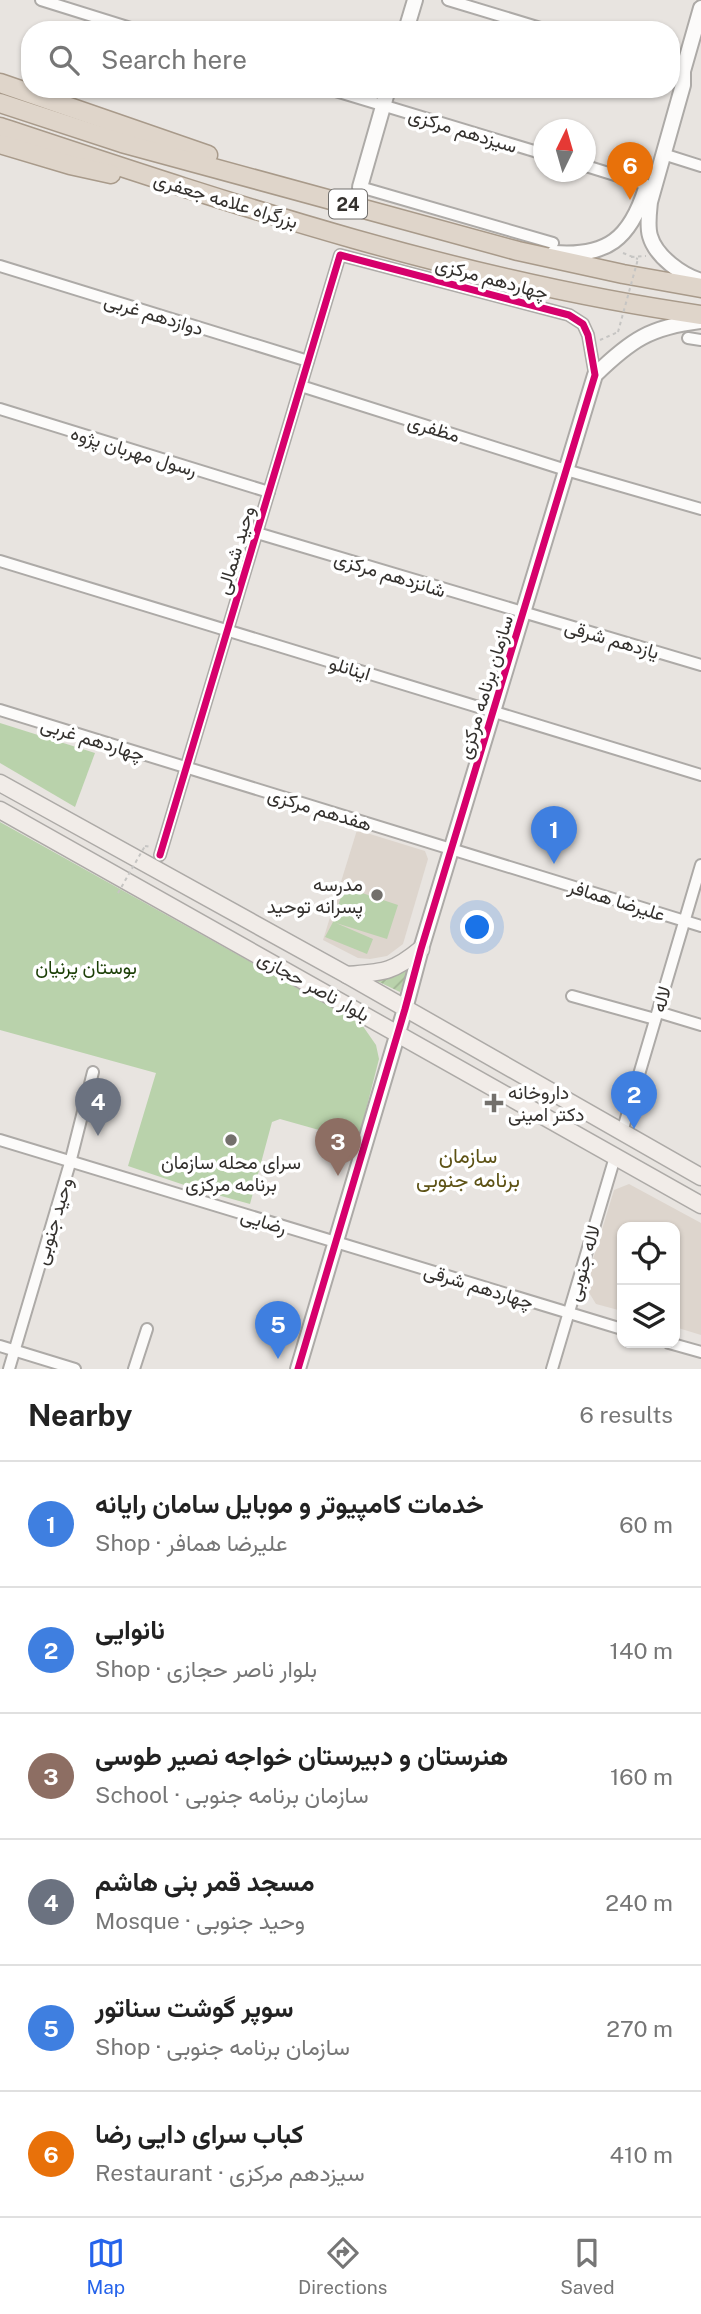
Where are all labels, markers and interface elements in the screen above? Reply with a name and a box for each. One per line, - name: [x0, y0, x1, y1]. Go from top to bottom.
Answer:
- search box: [21, 21, 680, 98]
- icon: search: [45, 41, 83, 79]
- text: Search here: [101, 44, 247, 75]
- street label: سیزدهم مرکزی: [406, 103, 520, 159]
- north arrow: [533, 119, 596, 182]
- pin: 6: [607, 142, 653, 200]
- street label: بزرگراه علامه جعفری: [151, 168, 301, 233]
- road number: 24: [329, 190, 367, 218]
- street label: چهاردهم مرکزی: [432, 252, 551, 307]
- street label: دوازدهم غربی: [101, 289, 206, 341]
- street label: مظفری: [405, 410, 463, 447]
- street label: رسول مهربان پژوه: [67, 421, 200, 483]
- street label: وحید شمالی: [211, 503, 260, 597]
- street label: شانزدهم مرکزی: [331, 547, 448, 603]
- street label: سازمان برنامه مرکزی: [453, 612, 518, 762]
- street label: یازدهم شرقی: [562, 615, 662, 665]
- street label: اینانلو: [327, 651, 373, 686]
- street label: چهاردهم غربی: [37, 713, 148, 768]
- street label: هفدهم مرکزی: [265, 783, 375, 837]
- pin: 1: [531, 806, 577, 864]
- place label: مدرسه پسرانه توحید: [267, 873, 363, 920]
- street label: علیرضا همافر: [565, 875, 668, 926]
- marker: مدرسه پسرانه توحید: [369, 887, 385, 903]
- your location: [460, 910, 494, 944]
- street label: بلوار ناصر حجازی: [254, 946, 374, 1027]
- park label: بوستان پرنیان: [35, 956, 137, 981]
- street label: لاله: [647, 983, 675, 1015]
- pin: 2: [611, 1071, 657, 1129]
- pin: 4: [75, 1078, 121, 1136]
- place label: داروخانه دکتر امینی: [508, 1081, 584, 1126]
- marker: داروخانه دکتر امینی: [486, 1095, 502, 1111]
- pin: 3: [315, 1118, 361, 1176]
- marker: سرای محله سازمان برنامه مرکزی: [223, 1132, 239, 1148]
- district label: سازمان برنامه جنوبی: [416, 1143, 520, 1193]
- place label: سرای محله سازمان برنامه مرکزی: [161, 1151, 301, 1196]
- street label: وحید جنوبی: [29, 1175, 78, 1268]
- street label: رضایی: [238, 1204, 290, 1239]
- street label: لاله جنوبی: [562, 1222, 605, 1304]
- map controls: [617, 1222, 680, 1348]
- button: locate: [617, 1222, 680, 1285]
- street label: چهاردهم شرقی: [421, 1259, 536, 1316]
- button: layers: [617, 1285, 680, 1348]
- pin: 5: [255, 1301, 301, 1359]
- text: Nearby: [28, 1397, 132, 1433]
- text: 6 results: [580, 1401, 673, 1428]
- text: خدمات کامپیوتر و موبایل سامان رایانه: [95, 1488, 484, 1519]
- text: 1: [46, 1511, 56, 1538]
- text: 60 m: [619, 1511, 673, 1538]
- text: Shop · علیرضا همافر: [95, 1529, 287, 1556]
- text: نانوایی: [95, 1614, 165, 1645]
- text: 2: [44, 1637, 58, 1664]
- text: 140 m: [610, 1637, 673, 1664]
- text: Shop · بلوار ناصر حجازی: [95, 1655, 317, 1682]
- text: هنرستان و دبیرستان خواجه نصیر طوسی: [95, 1740, 508, 1771]
- text: 3: [43, 1763, 59, 1790]
- text: 160 m: [610, 1763, 673, 1790]
- text: School · سازمان برنامه جنوبی: [95, 1781, 369, 1808]
- text: مسجد قمر بنی هاشم: [95, 1866, 315, 1897]
- text: 4: [43, 1889, 59, 1916]
- text: 240 m: [605, 1889, 673, 1916]
- text: Mosque · وحید جنوبی: [95, 1907, 305, 1934]
- text: سوپر گوشت سناتور: [95, 1992, 294, 2023]
- text: 5: [43, 2015, 59, 2042]
- text: 270 m: [606, 2015, 673, 2042]
- text: Shop · سازمان برنامه جنوبی: [95, 2033, 350, 2060]
- text: کباب سرای دایی رضا: [95, 2118, 304, 2149]
- text: 6: [43, 2141, 59, 2168]
- text: 410 m: [610, 2141, 673, 2168]
- text: Restaurant · سیزدهم مرکزی: [95, 2159, 365, 2186]
- tab: Map: [86, 2234, 125, 2298]
- tab: Directions: [298, 2234, 387, 2298]
- tab: Saved: [560, 2234, 615, 2298]

